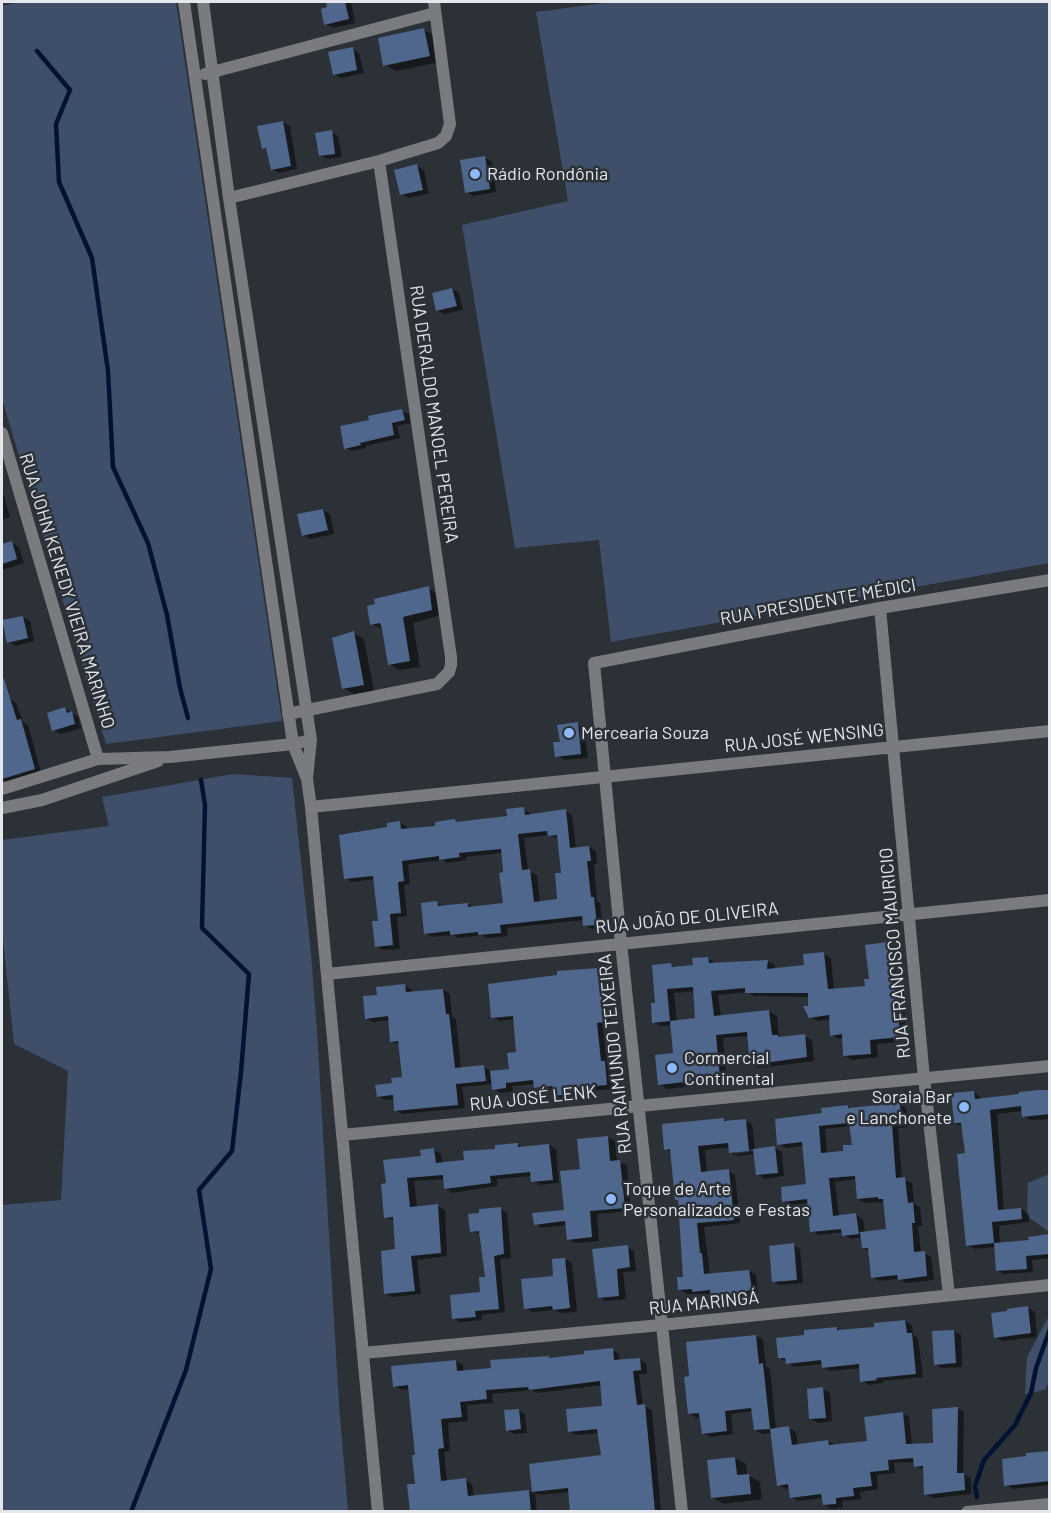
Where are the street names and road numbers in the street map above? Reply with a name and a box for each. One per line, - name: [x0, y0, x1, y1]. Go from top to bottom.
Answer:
- street label: RUA DERALDO MANOEL PEREIRA: [405, 284, 463, 544]
- street label: RUA JOHN KENEDY VIEIRA MARINHO: [15, 451, 119, 731]
- street label: RUA PRESIDENTE MÉDICI: [718, 574, 918, 630]
- street label: RUA JOSÉ WENSING: [723, 719, 885, 757]
- street label: RUA FRANCISCO MAURICIO: [875, 847, 915, 1059]
- street label: RUA JOÃO DE OLIVEIRA: [594, 898, 780, 938]
- street label: RUA RAIMUNDO TEIXEIRA: [594, 953, 636, 1155]
- street label: RUA JOSÉ LENK: [468, 1081, 598, 1115]
- street label: RUA MARINGÁ: [648, 1286, 760, 1320]

